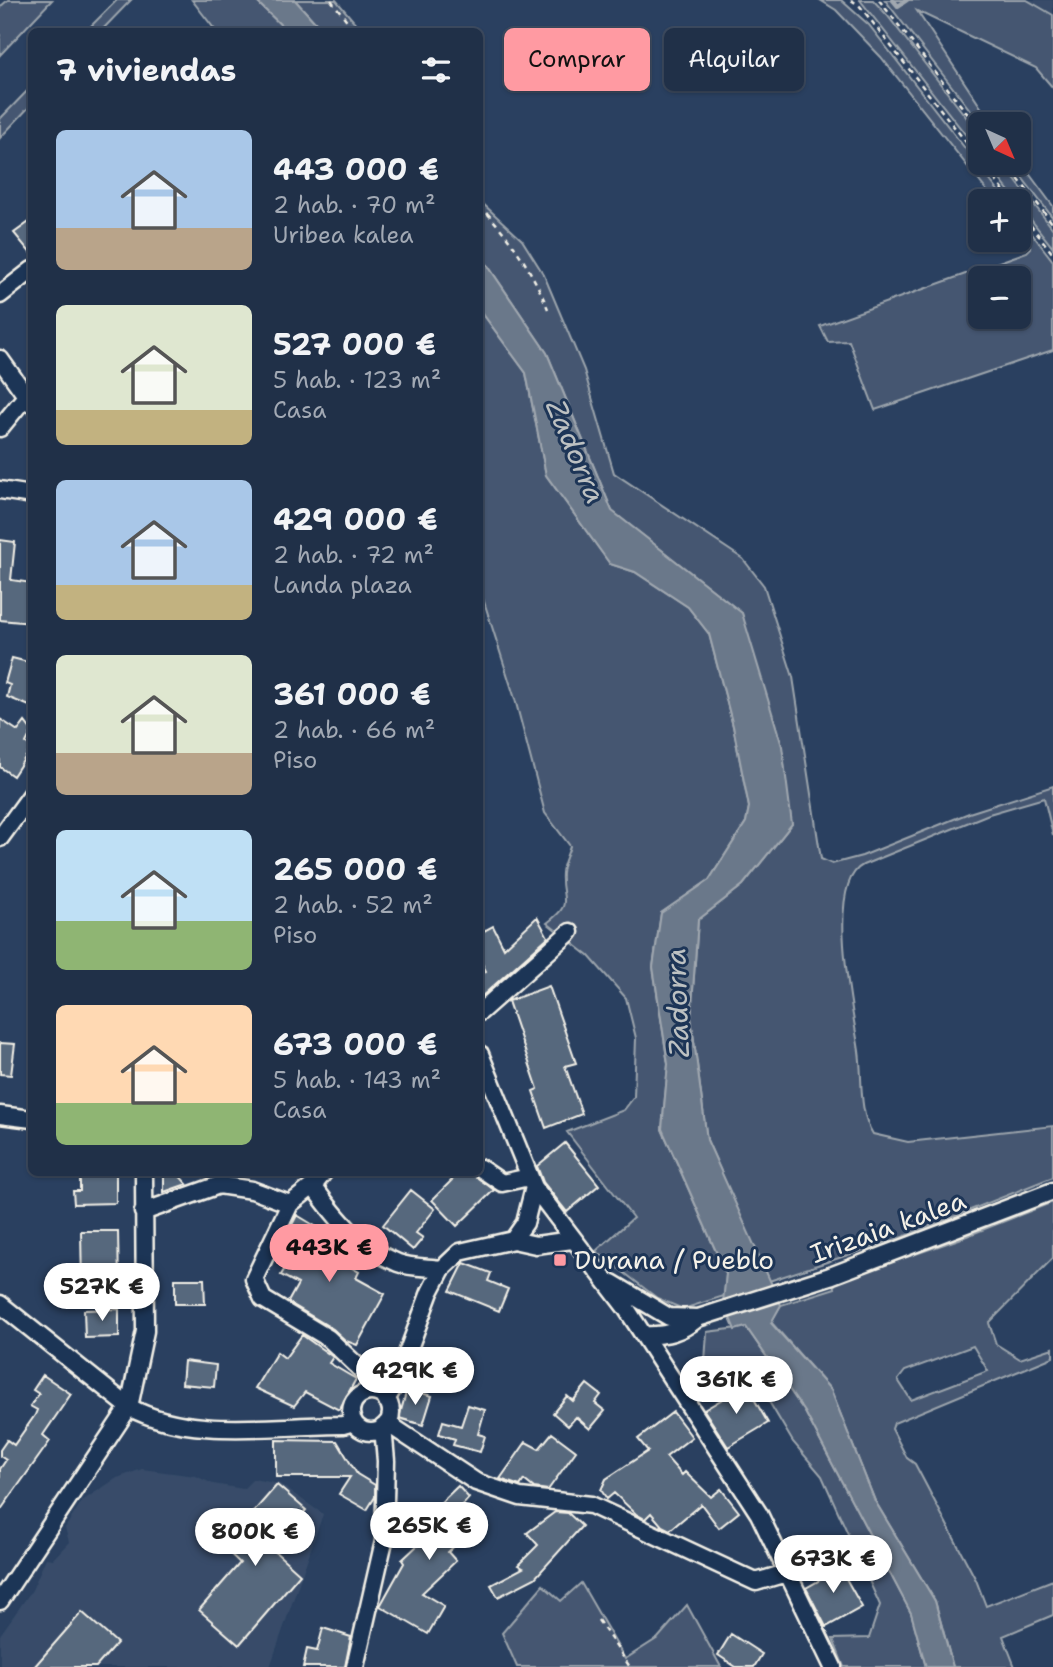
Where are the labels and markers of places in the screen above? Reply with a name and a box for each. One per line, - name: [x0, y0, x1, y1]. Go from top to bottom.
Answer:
- pin: 443K €: [272, 1224, 386, 1284]
- place label: Durana / Pueblo: [574, 1242, 774, 1277]
- marker: Durana / Pueblo: [552, 1252, 568, 1268]
- pin: 527K €: [45, 1264, 159, 1323]
- pin: 429K €: [358, 1348, 472, 1407]
- pin: 361K €: [679, 1356, 793, 1416]
- pin: 265K €: [372, 1502, 486, 1562]
- pin: 800K €: [198, 1508, 312, 1568]
- pin: 673K €: [776, 1536, 890, 1595]

